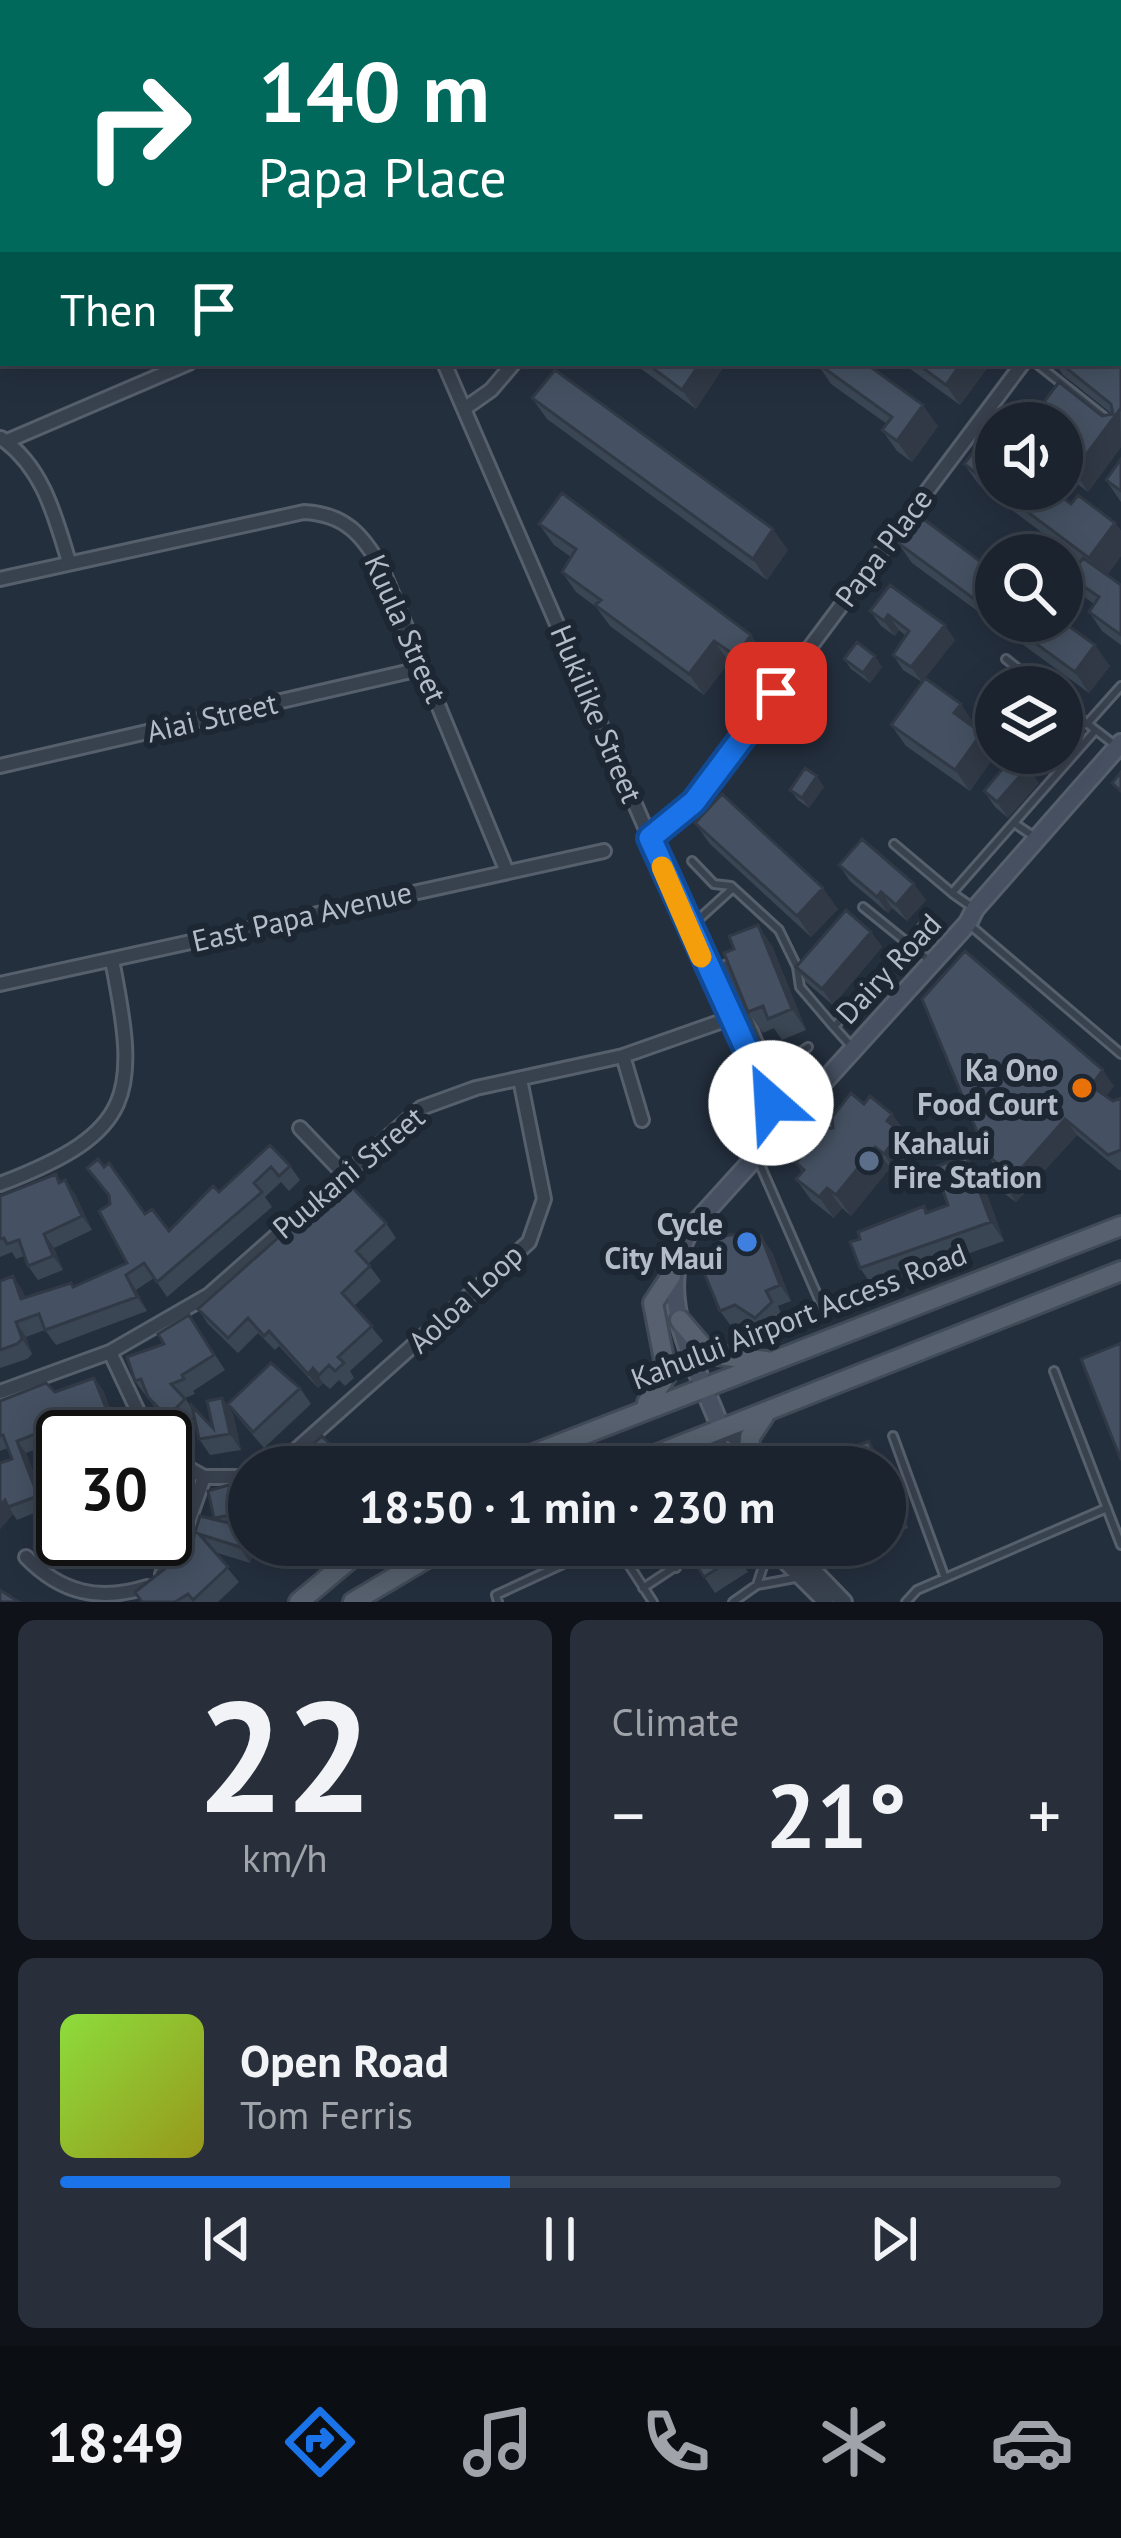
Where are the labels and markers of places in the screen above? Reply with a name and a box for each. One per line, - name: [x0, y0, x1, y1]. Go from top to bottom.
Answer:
- pin: [725, 642, 827, 744]
- place label: Ka Ono Food Court: [917, 1050, 1059, 1123]
- marker: Ka Ono Food Court: [1069, 1075, 1095, 1101]
- place label: Kahalui Fire Station: [893, 1123, 1042, 1196]
- marker: Kahalui Fire Station: [856, 1148, 882, 1174]
- place label: Cycle City Maui: [604, 1204, 723, 1277]
- marker: Cycle City Maui: [734, 1229, 760, 1255]

